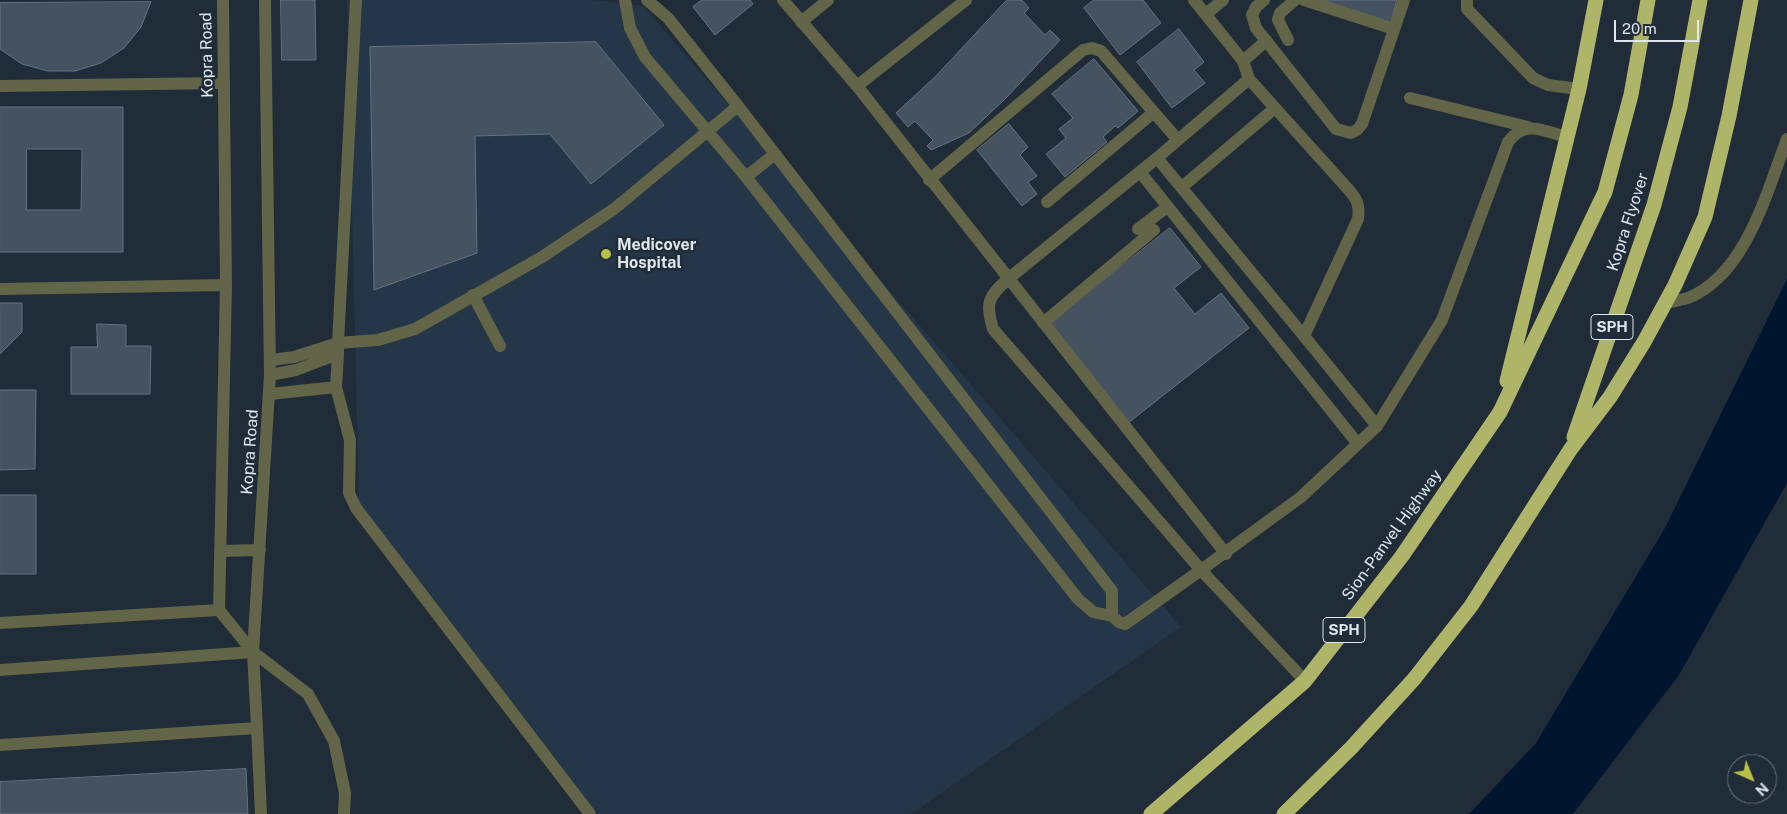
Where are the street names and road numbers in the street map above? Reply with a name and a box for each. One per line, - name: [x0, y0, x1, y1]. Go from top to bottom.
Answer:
- street label: Kopra Road: [197, 12, 217, 98]
- street label: Kopra Flyover: [1603, 170, 1653, 274]
- road number: SPH: [1591, 314, 1633, 340]
- street label: Kopra Road: [237, 409, 263, 495]
- street label: Sion-Panvel Highway: [1338, 466, 1446, 604]
- road number: SPH: [1323, 618, 1365, 642]

